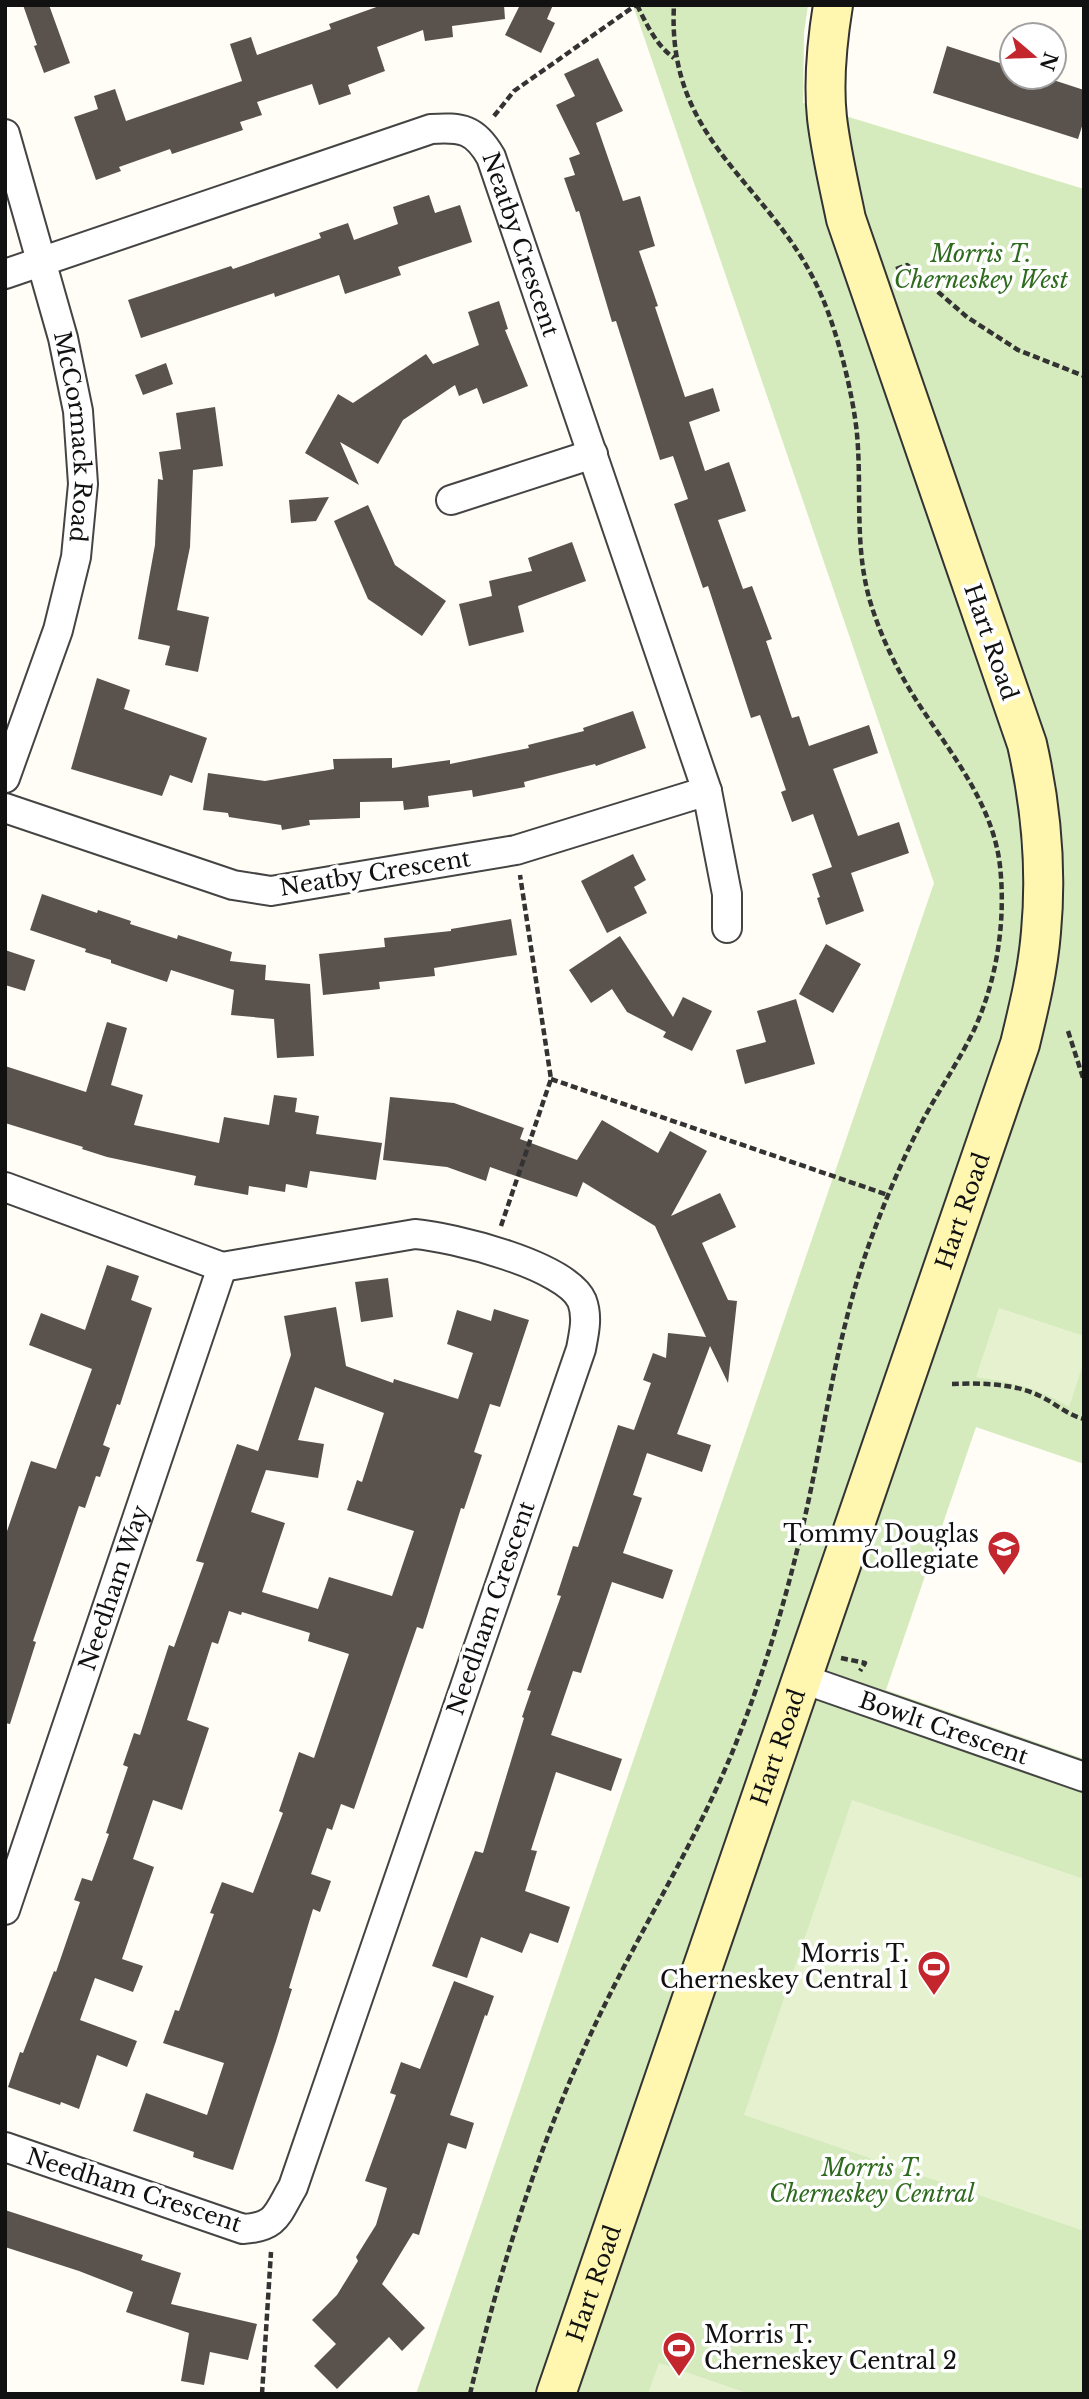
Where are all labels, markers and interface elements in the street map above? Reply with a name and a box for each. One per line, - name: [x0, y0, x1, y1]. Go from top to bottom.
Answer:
- north arrow: [998, 21, 1068, 91]
- text: N: [1035, 49, 1062, 74]
- street label: Neatby Crescent: [476, 149, 565, 340]
- park label: Morris T. Cherneskey West: [894, 240, 1069, 294]
- street label: McCormack Road: [48, 329, 97, 544]
- street label: Hart Road: [958, 580, 1024, 704]
- street label: Neatby Crescent: [278, 844, 473, 902]
- street label: Hart Road: [930, 1149, 996, 1273]
- street label: Needham Crescent: [441, 1497, 541, 1719]
- street label: Needham Way: [73, 1501, 155, 1674]
- place label: Tommy Douglas Collegiate: [783, 1520, 979, 1574]
- school or university icon: Tommy Douglas Collegiate: [985, 1528, 1023, 1577]
- street label: Hart Road: [745, 1685, 811, 1809]
- street label: Bowlt Crescent: [855, 1686, 1032, 1771]
- place label: Morris T. Cherneskey Central 1: [660, 1940, 909, 1994]
- sports icon: Morris T. Cherneskey Central 1: [915, 1948, 953, 1997]
- street label: Needham Crescent: [23, 2142, 245, 2238]
- park label: Morris T. Cherneskey Central: [769, 2154, 976, 2208]
- street label: Hart Road: [561, 2221, 627, 2345]
- place label: Morris T. Cherneskey Central 2: [704, 2321, 957, 2375]
- sports icon: Morris T. Cherneskey Central 2: [660, 2329, 698, 2378]

